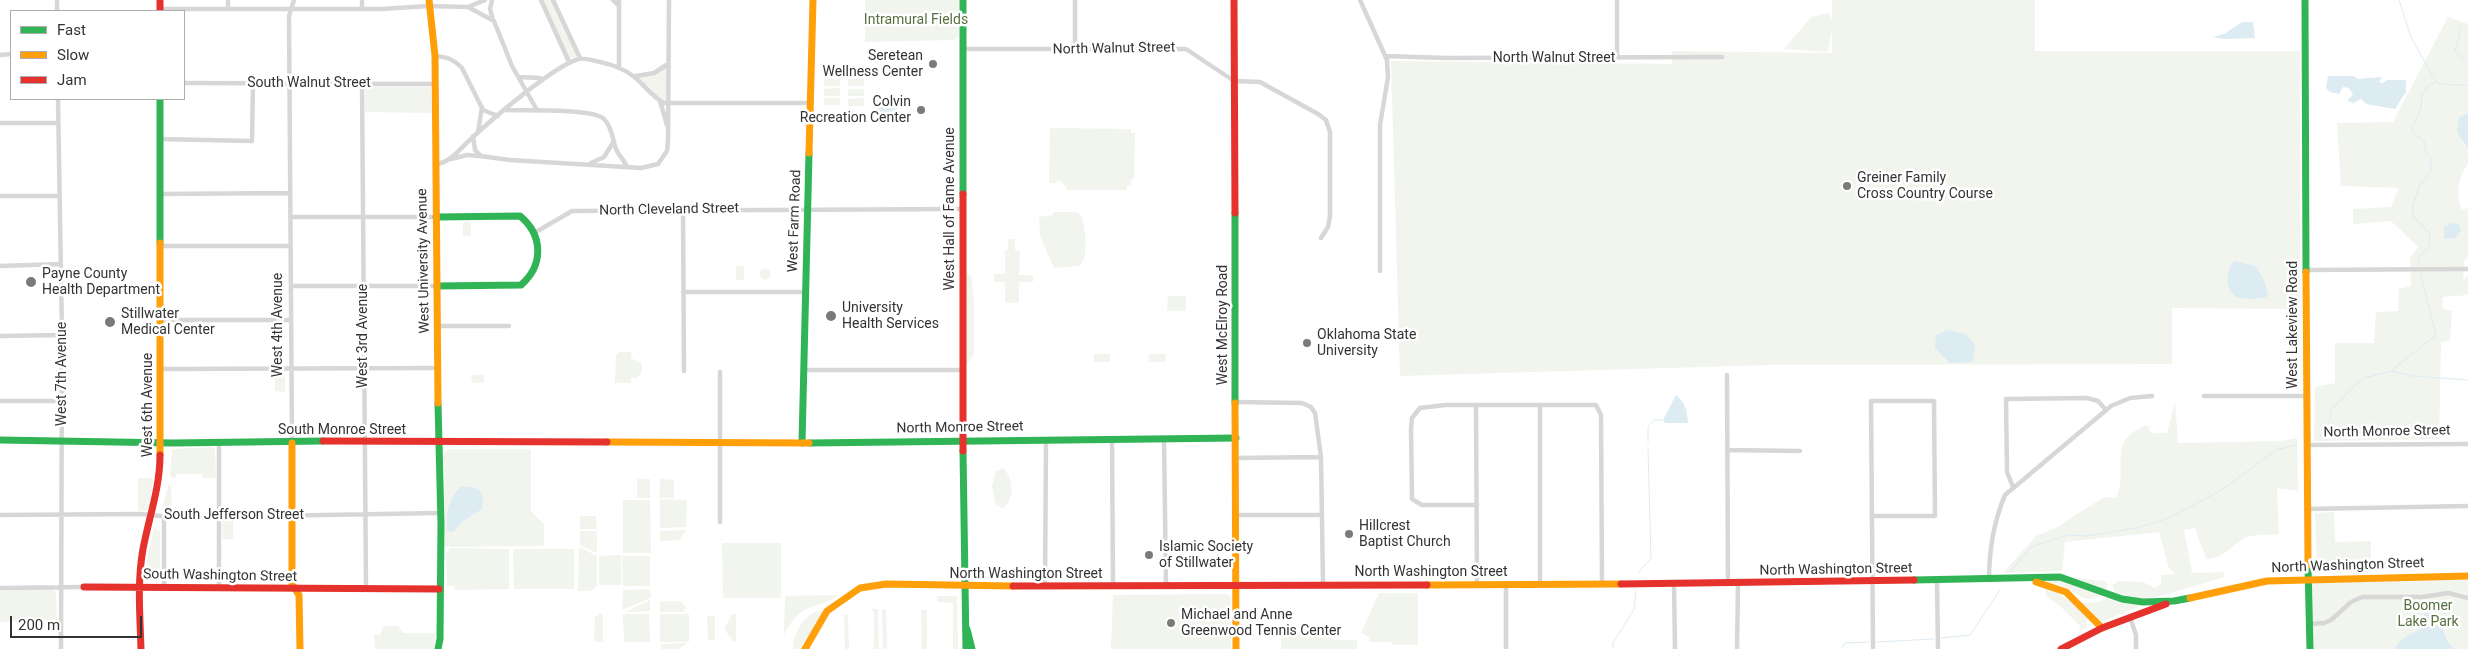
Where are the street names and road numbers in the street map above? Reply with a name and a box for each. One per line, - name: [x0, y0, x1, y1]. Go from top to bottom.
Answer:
- street label: North Walnut Street: [1053, 40, 1175, 58]
- street label: North Walnut Street: [1493, 50, 1615, 66]
- street label: South Walnut Street: [247, 75, 371, 91]
- street label: West Hall of Fame Avenue: [942, 127, 958, 291]
- street label: West Farm Road: [785, 169, 805, 273]
- street label: West University Avenue: [414, 188, 434, 334]
- street label: North Cleveland Street: [599, 200, 739, 220]
- street label: West Lakeview Road: [2285, 261, 2301, 389]
- street label: West McElroy Road: [1215, 265, 1231, 385]
- street label: West 4th Avenue: [270, 273, 286, 377]
- street label: West 3rd Avenue: [355, 284, 371, 388]
- street label: West 7th Avenue: [54, 322, 70, 426]
- street label: West 6th Avenue: [140, 353, 156, 457]
- street label: North Monroe Street: [896, 418, 1024, 438]
- street label: South Monroe Street: [278, 422, 406, 438]
- street label: North Monroe Street: [2323, 422, 2451, 442]
- street label: South Jefferson Street: [164, 507, 304, 523]
- street label: North Washington Street: [2271, 555, 2425, 577]
- street label: North Washington Street: [1759, 560, 1913, 580]
- street label: North Washington Street: [1354, 564, 1508, 580]
- street label: South Washington Street: [143, 566, 297, 586]
- street label: North Washington Street: [949, 566, 1103, 582]

